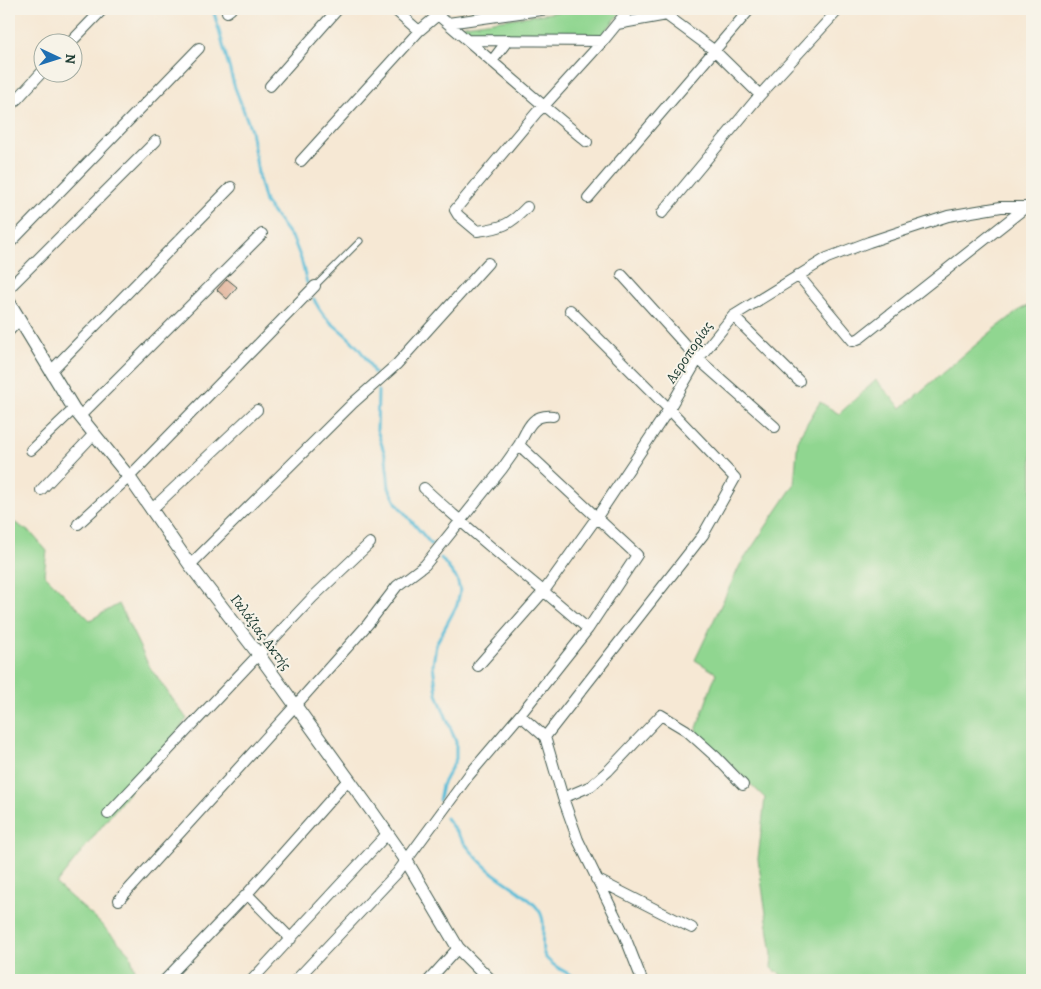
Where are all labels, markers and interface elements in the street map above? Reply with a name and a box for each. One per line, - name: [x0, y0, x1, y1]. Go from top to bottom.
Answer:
- north arrow: [32, 32, 82, 82]
- text: N: [61, 53, 80, 65]
- street label: Αεροπορίας: [660, 317, 717, 388]
- street label: Γαλάζιας Ακτής: [226, 590, 296, 674]

